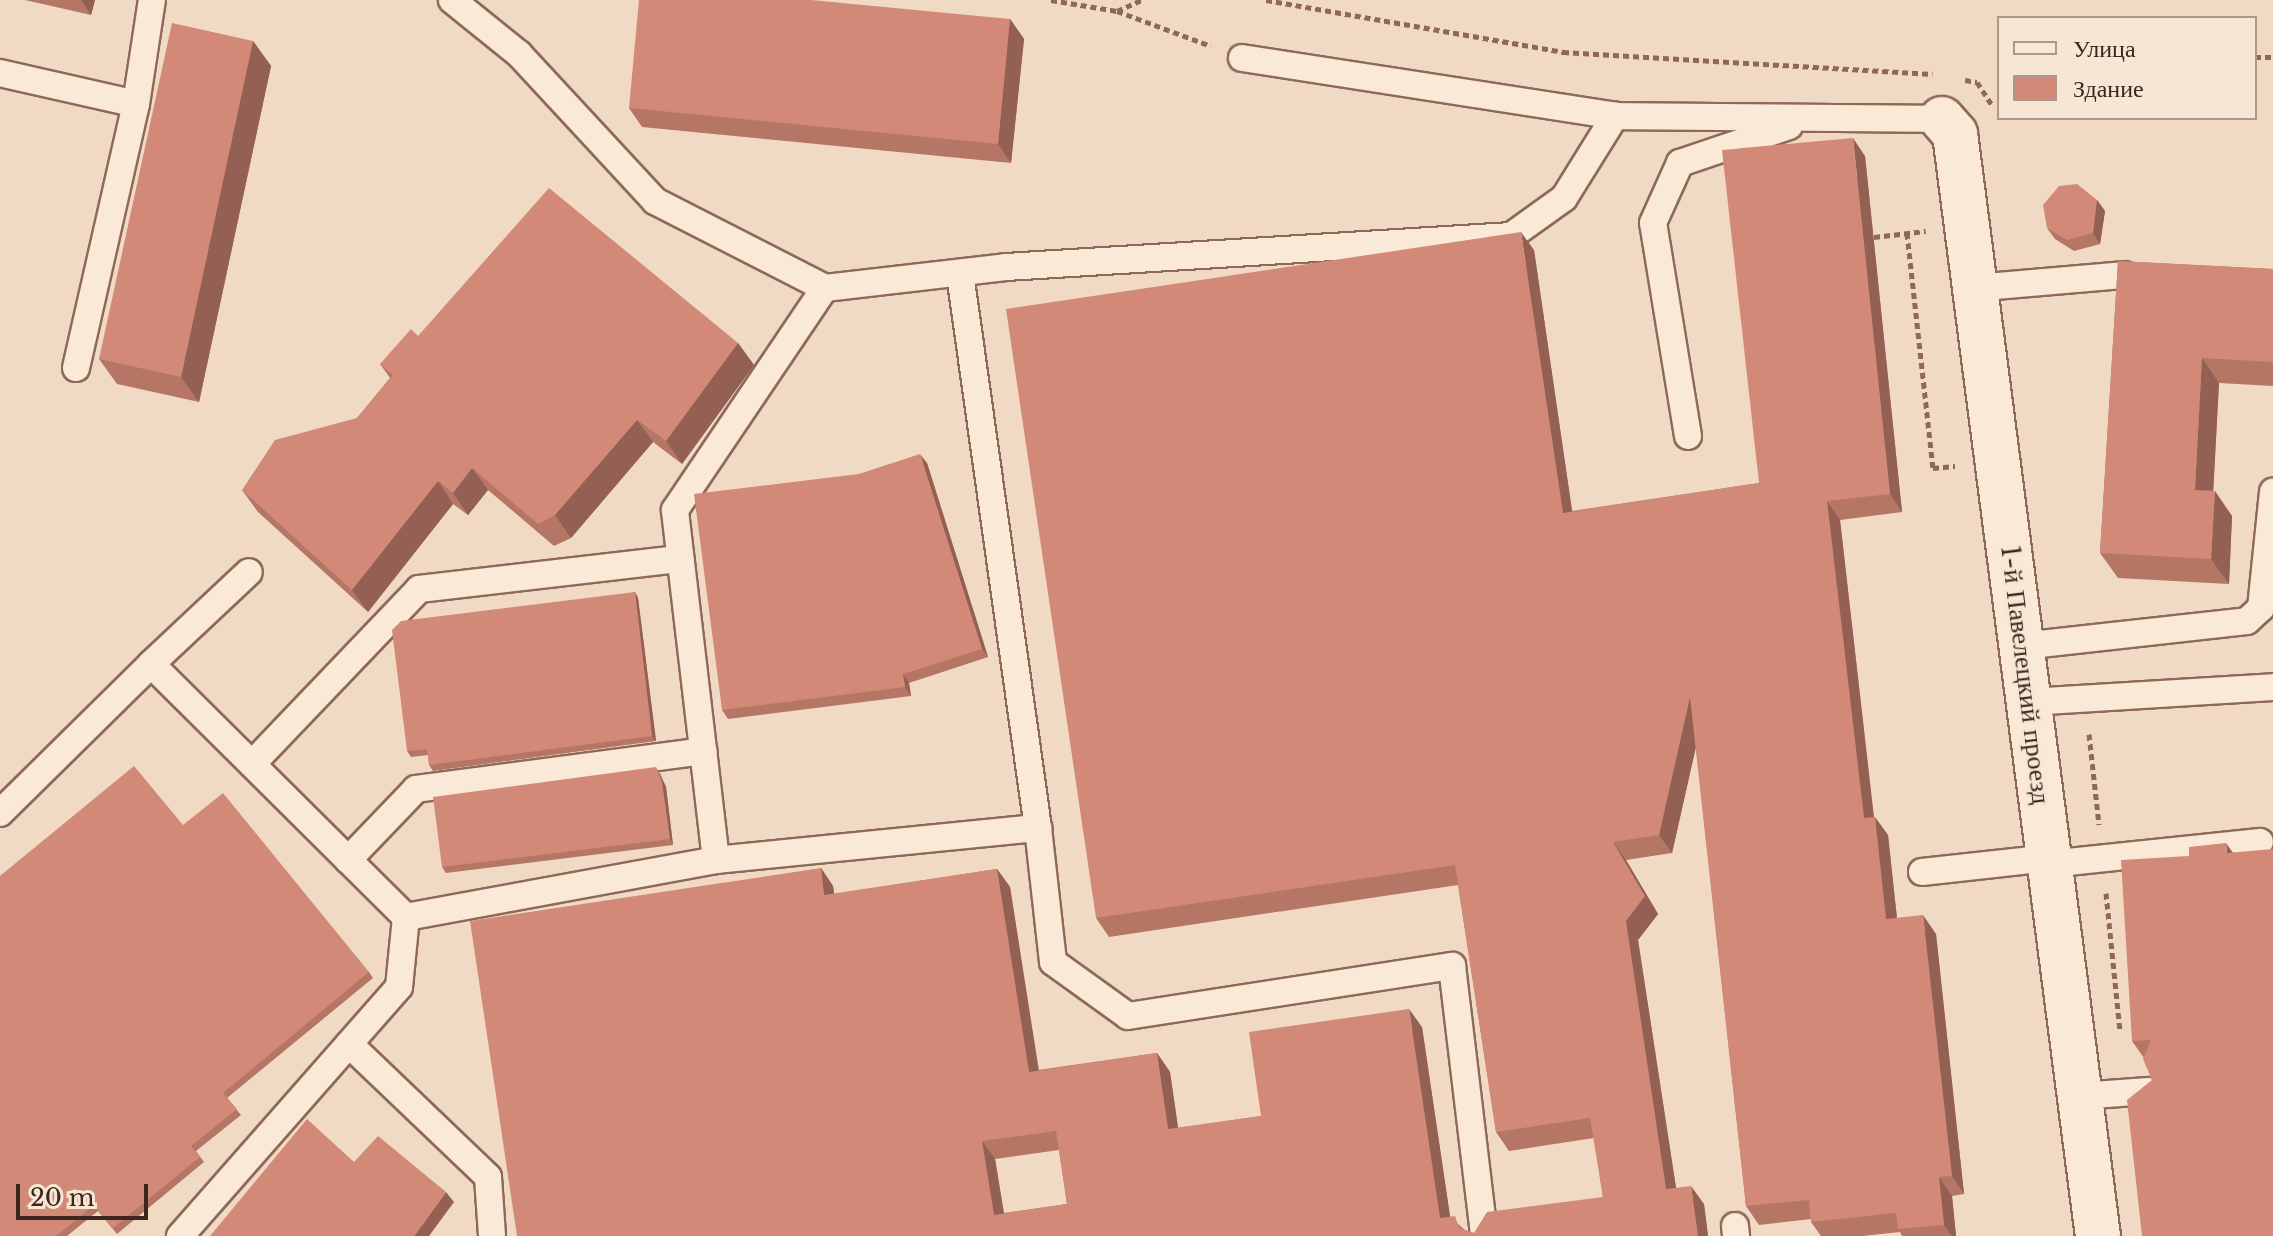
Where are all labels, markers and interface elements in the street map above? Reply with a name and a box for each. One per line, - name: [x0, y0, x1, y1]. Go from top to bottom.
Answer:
- legend: [1997, 16, 2257, 120]
- text: Улица: [2073, 34, 2136, 63]
- text: Здание: [2073, 74, 2144, 103]
- street label: 1-й Павелецкий проезд: [1994, 544, 2056, 806]
- scale bar: [20, 1168, 152, 1218]
- text: 20 m: [30, 1183, 95, 1212]

